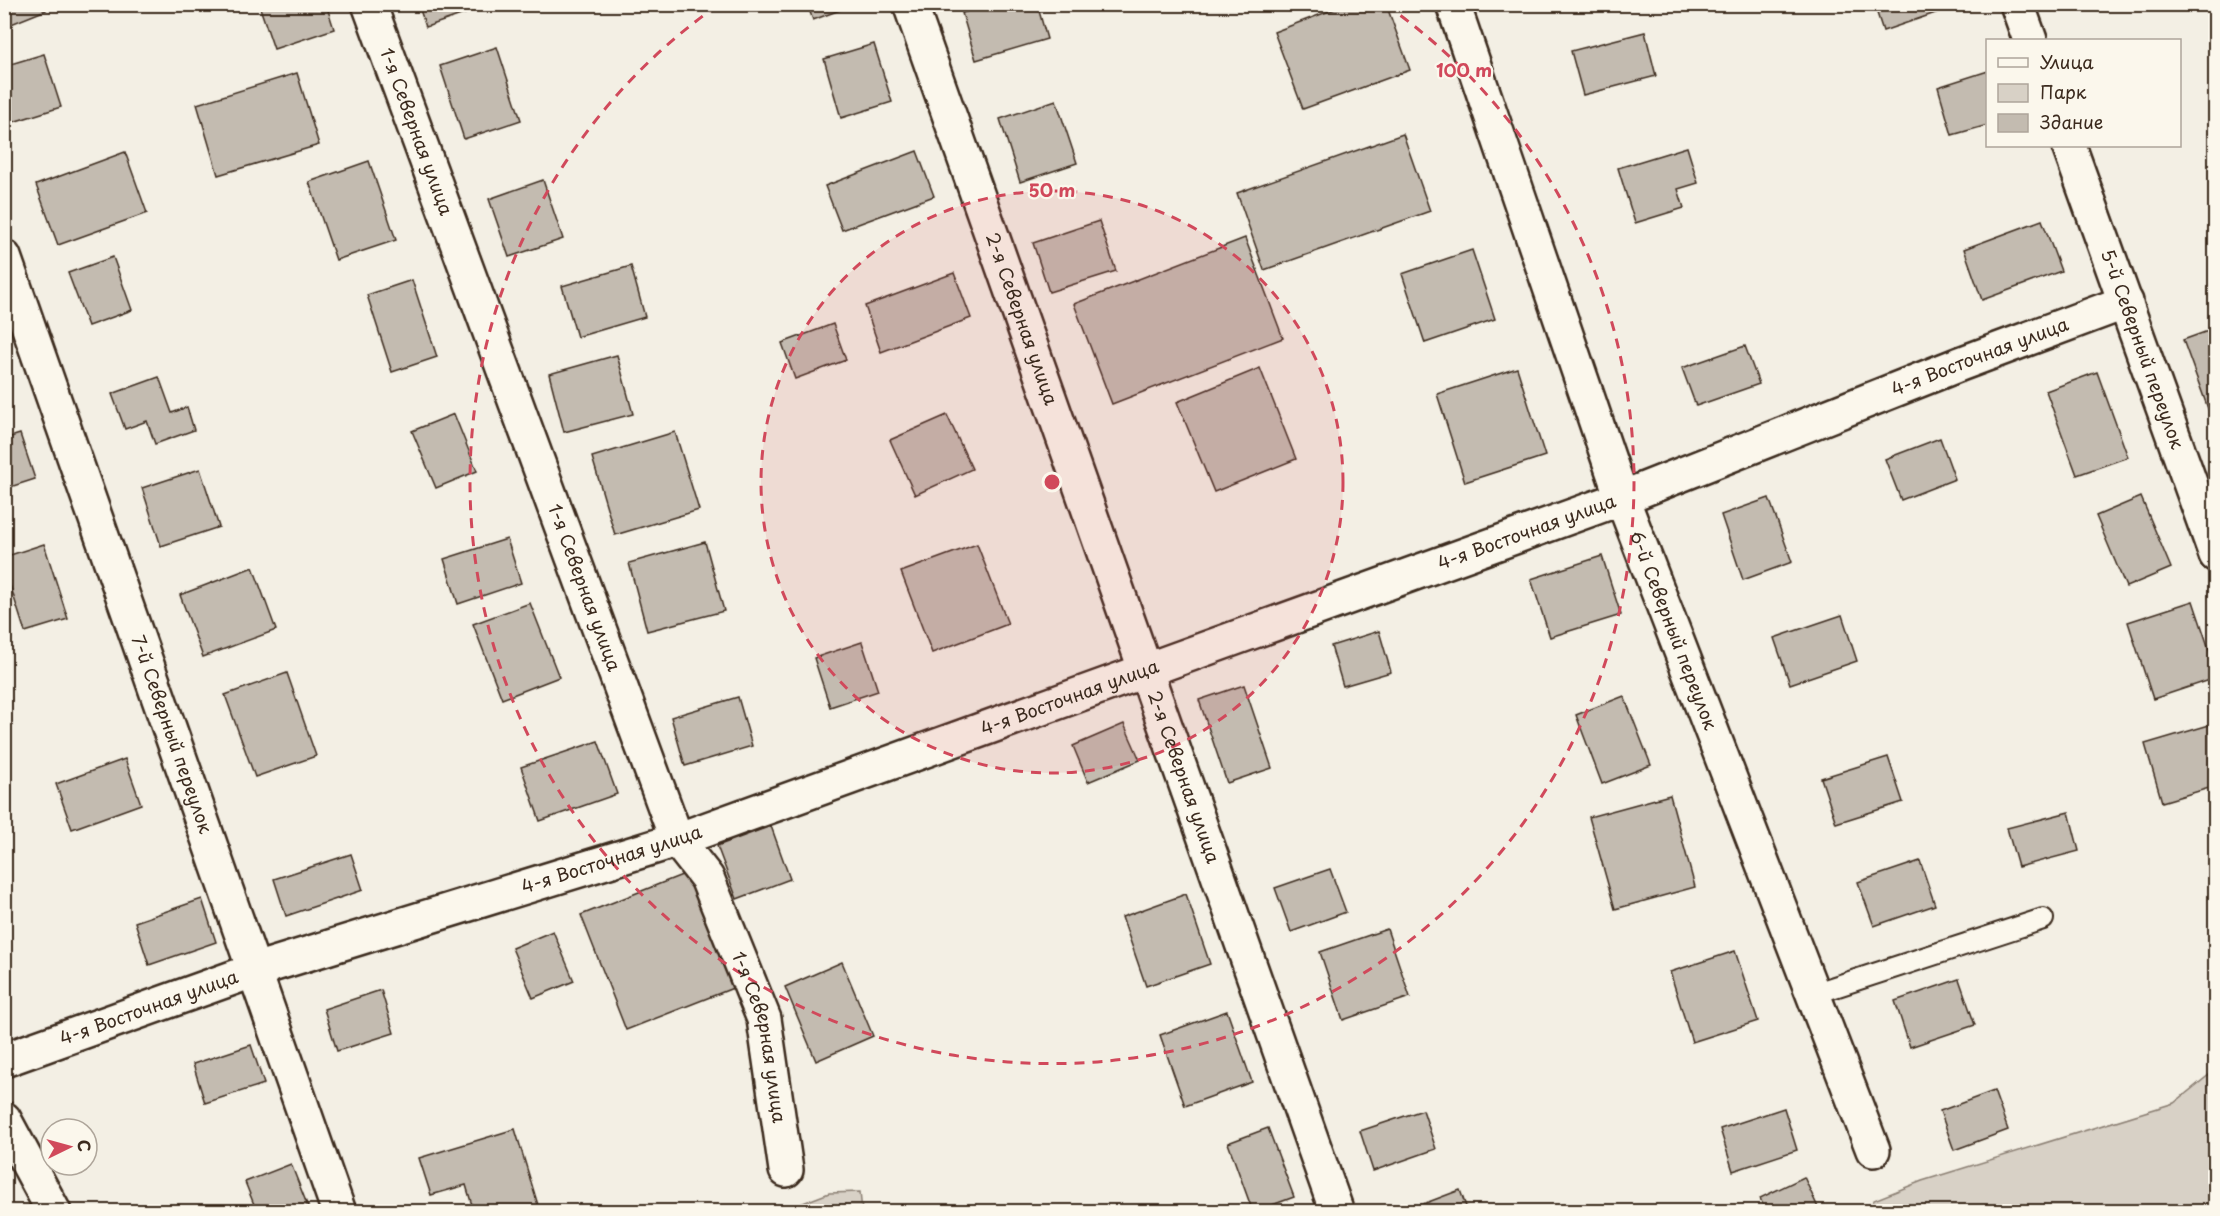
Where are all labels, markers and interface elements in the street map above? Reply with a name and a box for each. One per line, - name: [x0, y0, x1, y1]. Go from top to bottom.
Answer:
- legend: [1986, 39, 2181, 147]
- street label: 1-я Северная улица: [374, 43, 461, 219]
- text: Улица: [2040, 48, 2094, 75]
- text: 100 m: [1436, 56, 1492, 83]
- text: Парк: [2040, 78, 2087, 105]
- text: Здание: [2040, 108, 2103, 135]
- text: 50 m: [1029, 176, 1075, 203]
- street label: 2-я Северная улица: [980, 228, 1066, 409]
- street label: 5-й Северный переулок: [2095, 245, 2192, 453]
- street label: 4-я Восточная улица: [1887, 309, 2073, 402]
- centre of rings: [1042, 472, 1062, 492]
- street label: 4-я Восточная улица: [1433, 486, 1620, 576]
- street label: 1-я Северная улица: [542, 500, 629, 675]
- street label: 6-й Северный переулок: [1624, 526, 1725, 734]
- street label: 7-й Северный переулок: [126, 631, 220, 837]
- street label: 4-я Восточная улица: [976, 652, 1163, 741]
- street label: 2-я Северная улица: [1142, 687, 1228, 867]
- street label: 4-я Восточная улица: [518, 817, 706, 899]
- street label: 1-я Северная улица: [726, 947, 794, 1125]
- street label: 4-я Восточная улица: [56, 962, 242, 1051]
- north arrow: [39, 1117, 99, 1177]
- text: С: [72, 1139, 97, 1153]

